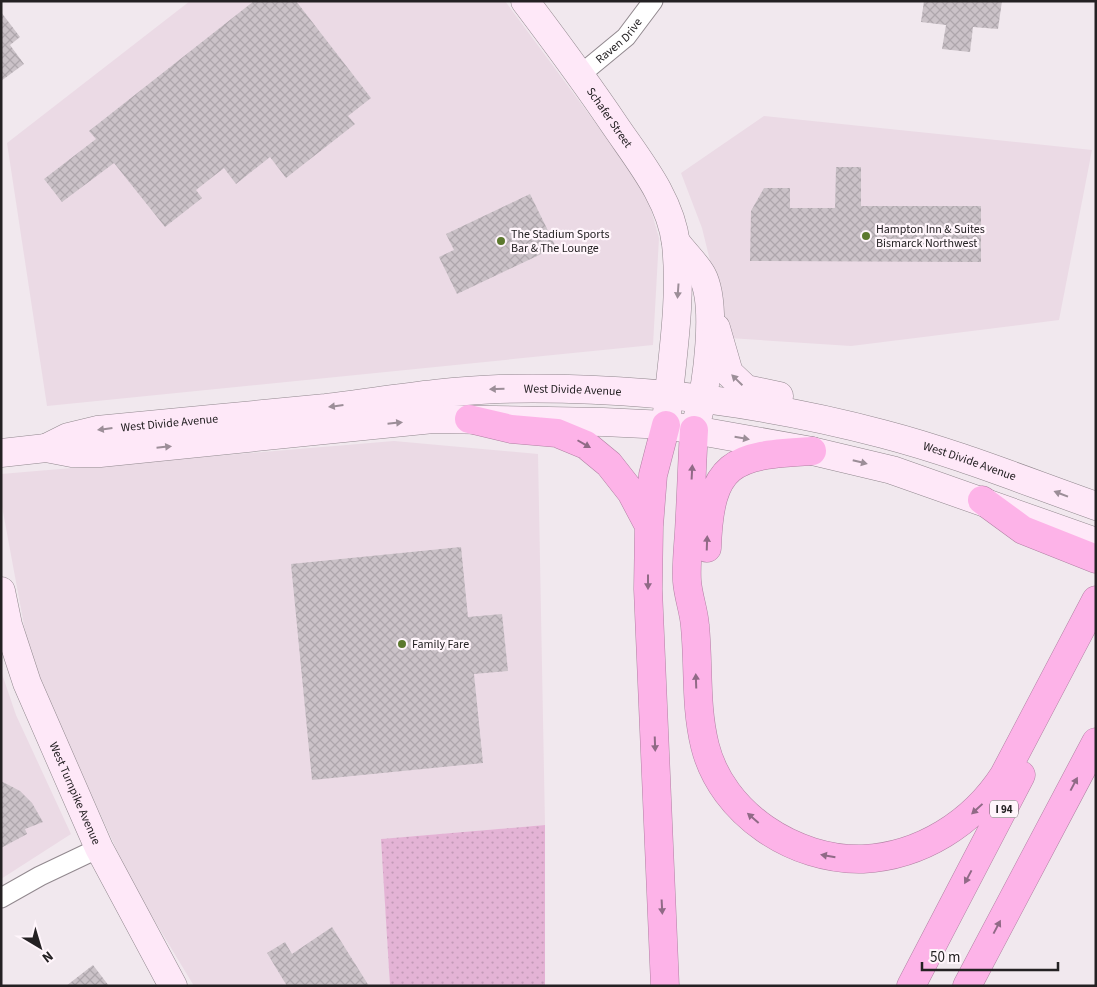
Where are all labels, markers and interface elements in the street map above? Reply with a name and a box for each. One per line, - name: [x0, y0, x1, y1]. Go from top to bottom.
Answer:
- street label: Raven Drive: [592, 14, 646, 67]
- street label: Schafer Street: [582, 84, 637, 151]
- place label: Hampton Inn & Suites Bismarck Northwest: [876, 221, 985, 252]
- place label: The Stadium Sports Bar & The Lounge: [511, 226, 609, 257]
- marker: Hampton Inn & Suites Bismarck Northwest: [860, 230, 872, 242]
- marker: The Stadium Sports Bar & The Lounge: [495, 235, 507, 247]
- one-way arrow: [673, 283, 681, 299]
- one-way arrow: [731, 374, 743, 386]
- street label: West Divide Avenue: [524, 380, 622, 400]
- one-way arrow: [489, 385, 505, 393]
- one-way arrow: [328, 403, 344, 411]
- street label: West Divide Avenue: [120, 410, 219, 436]
- one-way arrow: [388, 419, 404, 427]
- one-way arrow: [96, 425, 112, 433]
- one-way arrow: [735, 434, 751, 442]
- street label: West Divide Avenue: [921, 437, 1019, 485]
- one-way arrow: [577, 440, 590, 449]
- one-way arrow: [156, 443, 172, 451]
- one-way arrow: [852, 458, 867, 466]
- one-way arrow: [689, 464, 697, 480]
- one-way arrow: [1054, 490, 1069, 497]
- one-way arrow: [704, 535, 712, 551]
- one-way arrow: [644, 574, 652, 590]
- place label: Family Fare: [412, 636, 469, 653]
- marker: Family Fare: [396, 638, 408, 650]
- one-way arrow: [692, 673, 700, 689]
- one-way arrow: [651, 737, 659, 753]
- street label: West Turnpike Avenue: [45, 739, 105, 847]
- one-way arrow: [1069, 777, 1078, 790]
- road number: I 94: [990, 801, 1018, 818]
- one-way arrow: [971, 803, 983, 815]
- one-way arrow: [747, 813, 760, 824]
- one-way arrow: [819, 851, 835, 859]
- one-way arrow: [964, 870, 972, 884]
- one-way arrow: [658, 899, 666, 915]
- one-way arrow: [992, 920, 1001, 933]
- north arrow: [15, 922, 65, 972]
- scale bar: [922, 940, 1058, 972]
- text: N: [38, 946, 57, 967]
- text: 50 m: [930, 947, 960, 968]

